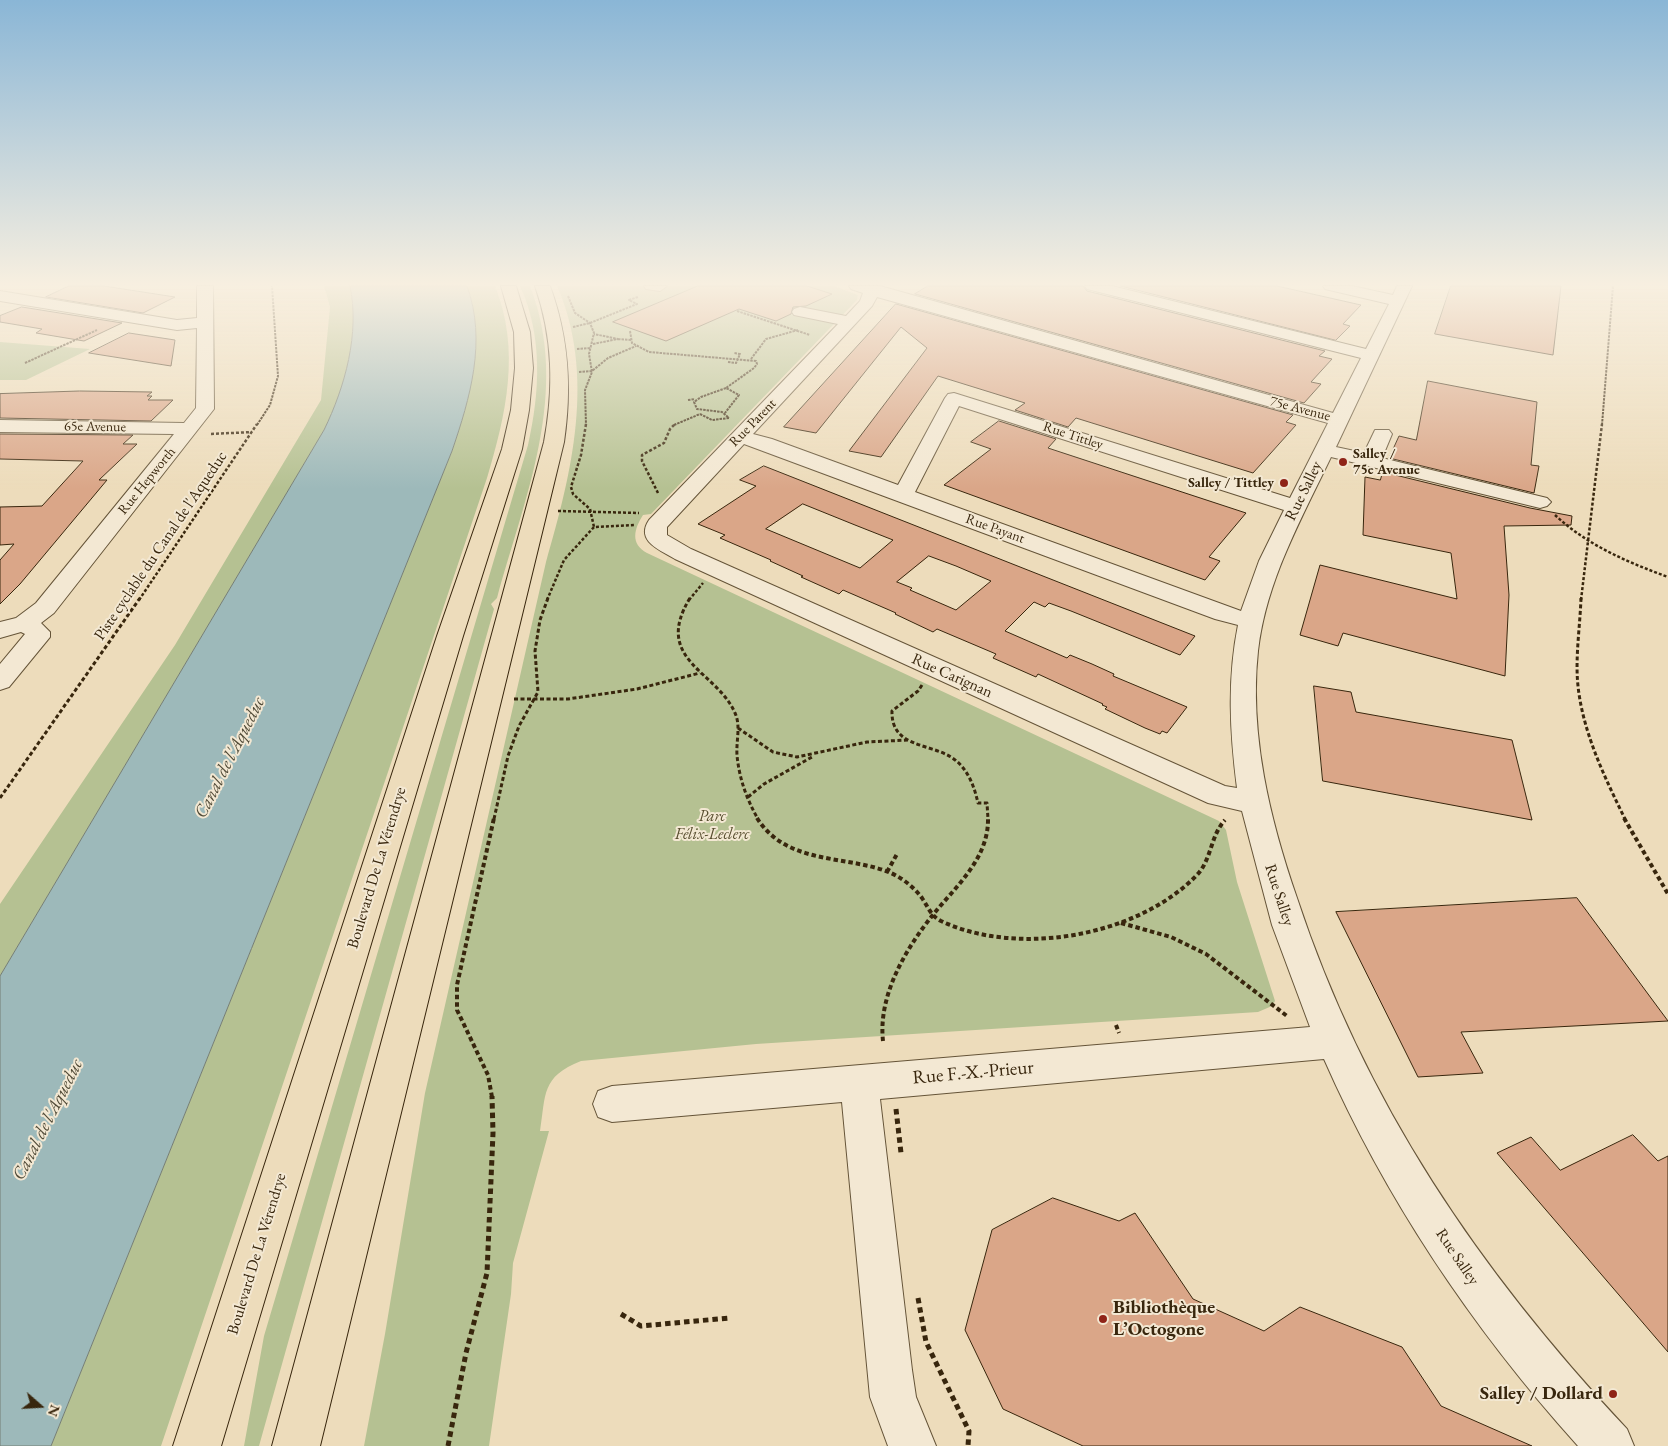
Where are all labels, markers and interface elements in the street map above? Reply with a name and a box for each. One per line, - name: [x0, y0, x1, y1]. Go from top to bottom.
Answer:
- street label: 75e Avenue: [1268, 393, 1332, 425]
- street label: Rue Parent: [726, 396, 780, 450]
- street label: 65e Avenue: [64, 418, 126, 436]
- street label: Rue Tittley: [1041, 418, 1105, 454]
- street label: Rue Hepworth: [115, 444, 179, 518]
- place label: Salley / 75e Avenue: [1353, 446, 1420, 478]
- street label: Piste cyclable du Canal de l'Aqueduc: [90, 448, 232, 644]
- marker: Salley / 75e Avenue: [1337, 456, 1349, 468]
- street label: Rue Salley: [1281, 458, 1327, 524]
- place label: Salley / Tittley: [1188, 475, 1274, 491]
- marker: Salley / Tittley: [1278, 477, 1290, 489]
- street label: Rue Payant: [963, 511, 1027, 547]
- street label: Rue Carignan: [909, 650, 995, 702]
- water label: Canal de l'Aqueduc: [190, 694, 270, 822]
- street label: Boulevard De La Vérendrye: [343, 785, 411, 951]
- park label: Parc Félix-Leclerc: [675, 807, 749, 845]
- street label: Rue Salley: [1260, 862, 1298, 928]
- water label: Canal de l'Aqueduc: [8, 1056, 88, 1184]
- street label: Rue F.-X.-Prieur: [911, 1056, 1035, 1090]
- street label: Boulevard De La Vérendrye: [223, 1171, 291, 1337]
- street label: Rue Salley: [1431, 1225, 1483, 1289]
- place label: Bibliothèque L’Octogone: [1113, 1297, 1215, 1341]
- marker: Bibliothèque L’Octogone: [1097, 1313, 1109, 1325]
- north arrow: [15, 1381, 65, 1431]
- place label: Salley / Dollard: [1480, 1383, 1603, 1405]
- marker: Salley / Dollard: [1607, 1388, 1619, 1400]
- text: N: [44, 1403, 65, 1419]

